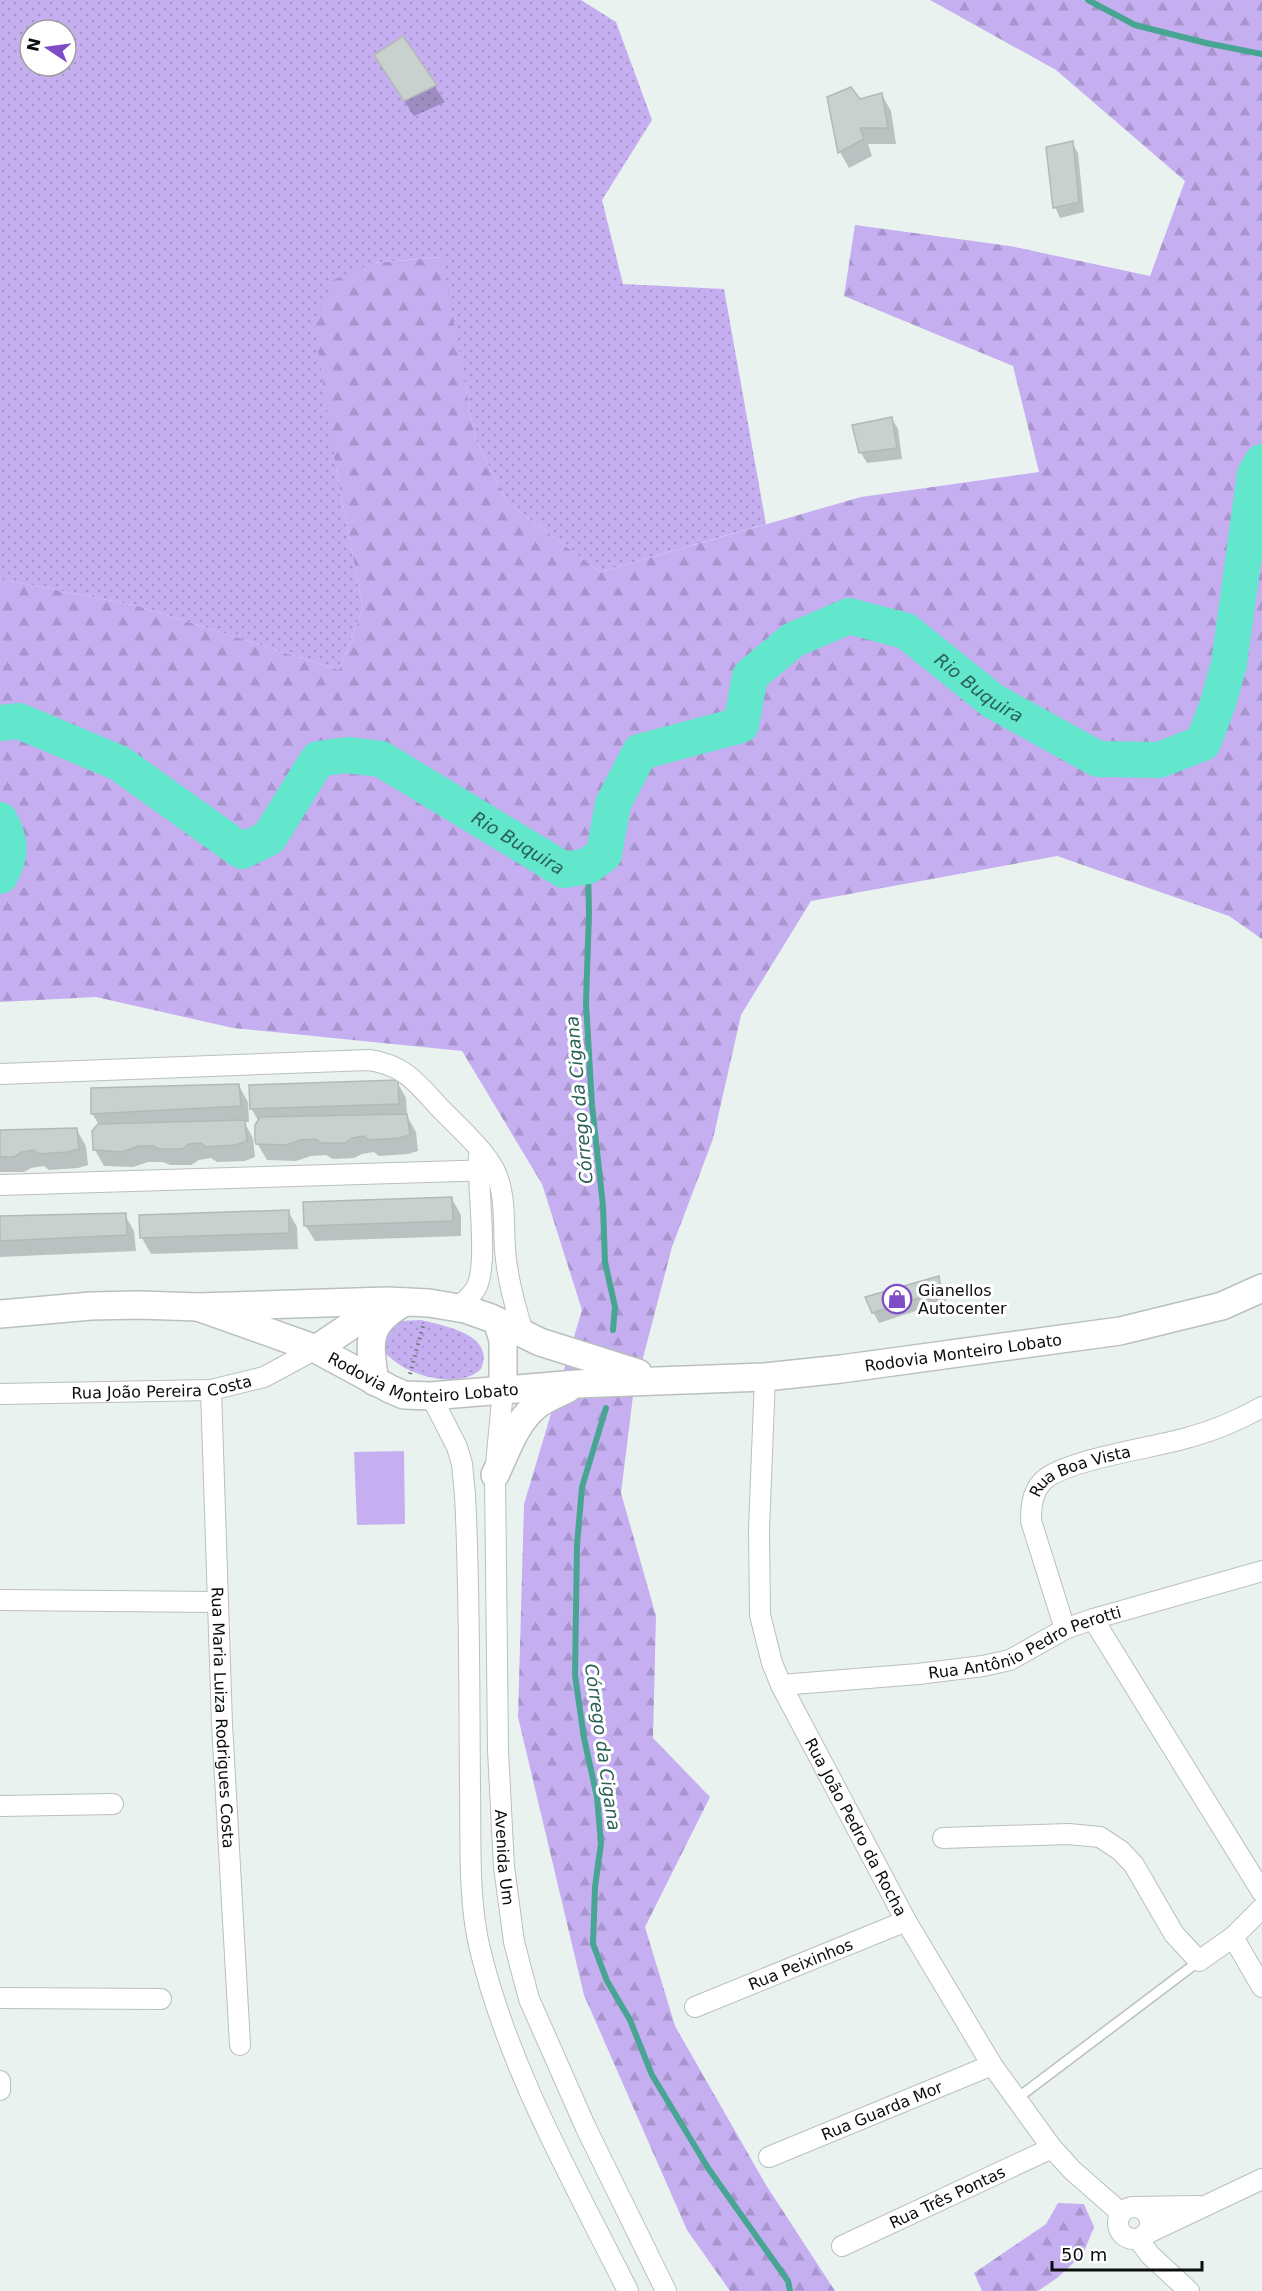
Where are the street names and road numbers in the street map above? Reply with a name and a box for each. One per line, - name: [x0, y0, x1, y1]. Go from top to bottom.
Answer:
- street label: Rodovia Monteiro Lobato: [863, 1330, 1063, 1375]
- street label: Rodovia Monteiro Lobato: [325, 1348, 519, 1406]
- street label: Rua João Pereira Costa: [71, 1371, 254, 1402]
- street label: Rua Boa Vista: [1025, 1441, 1132, 1500]
- street label: Rua Maria Luiza Rodrigues Costa: [208, 1587, 238, 1849]
- street label: Rua Antônio Pedro Perotti: [927, 1602, 1123, 1682]
- street label: Rua João Pedro da Rocha: [801, 1735, 911, 1919]
- street label: Avenida Um: [492, 1809, 519, 1907]
- street label: Rua Peixinhos: [746, 1934, 856, 1994]
- street label: Rua Guarda Mor: [818, 2077, 946, 2144]
- street label: Rua Três Pontas: [886, 2162, 1008, 2232]

